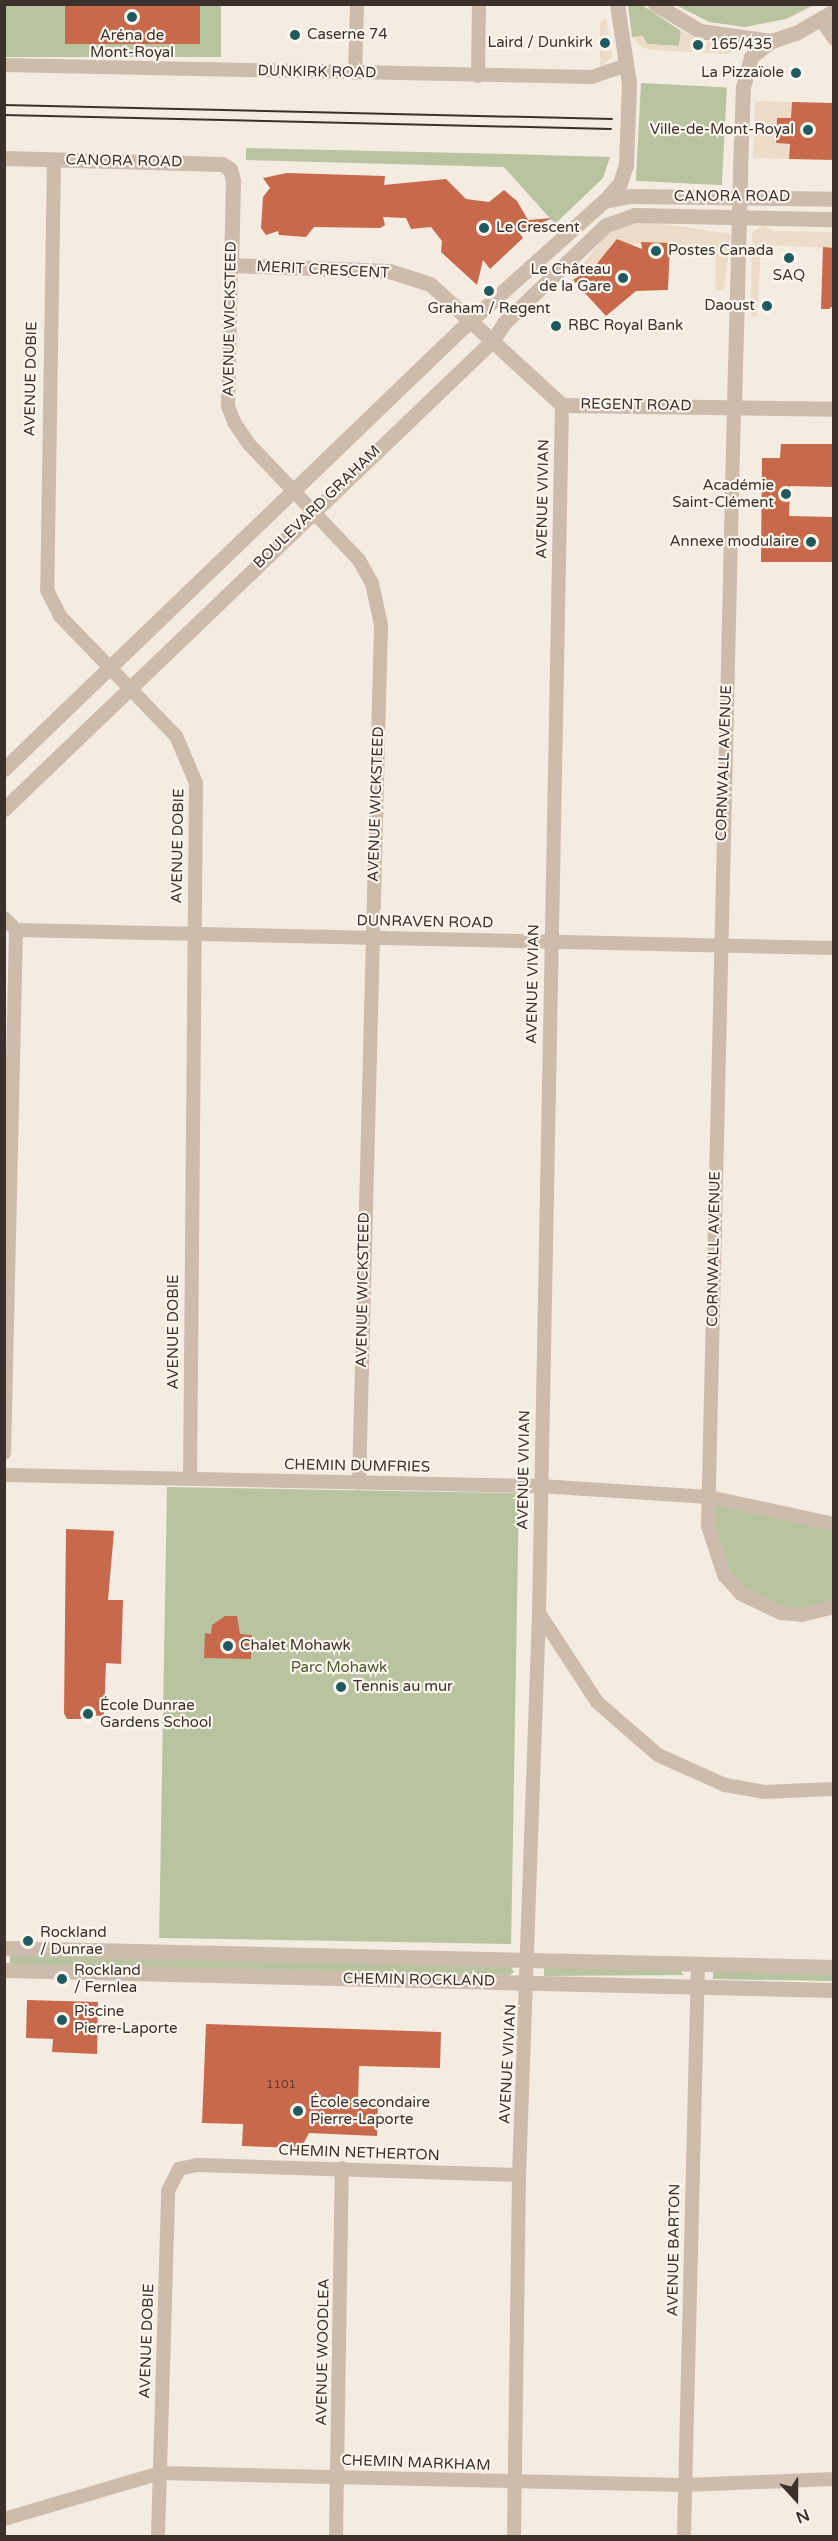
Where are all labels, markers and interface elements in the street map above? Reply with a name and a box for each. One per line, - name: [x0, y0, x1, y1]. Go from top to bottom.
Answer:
- marker: Aréna de Mont-Royal: [125, 10, 139, 24]
- place label: Aréna de Mont-Royal: [90, 26, 174, 61]
- place label: Caserne 74: [307, 26, 388, 44]
- marker: Caserne 74: [288, 28, 302, 42]
- place label: Laird / Dunkirk: [488, 34, 593, 52]
- marker: Laird / Dunkirk: [598, 36, 612, 50]
- place label: 165/435: [710, 36, 772, 54]
- marker: 165/435: [691, 38, 705, 52]
- street label: DUNKIRK ROAD: [257, 62, 377, 82]
- place label: La Pizzaïole: [701, 64, 784, 82]
- marker: La Pizzaïole: [789, 66, 803, 80]
- place label: Ville-de-Mont-Royal: [650, 121, 794, 139]
- marker: Ville-de-Mont-Royal: [799, 121, 817, 139]
- street label: CANORA ROAD: [66, 151, 182, 171]
- street label: CANORA ROAD: [674, 188, 790, 206]
- place label: Le Crescent: [496, 219, 580, 237]
- marker: Le Crescent: [477, 221, 491, 235]
- street label: AVENUE WICKSTEED: [220, 241, 240, 397]
- place label: Postes Canada: [668, 242, 774, 260]
- marker: Postes Canada: [649, 244, 663, 258]
- marker: SAQ: [782, 251, 796, 265]
- street label: MERIT CRESCENT: [256, 258, 390, 282]
- place label: Le Château de la Gare: [531, 260, 611, 295]
- place label: SAQ: [773, 267, 805, 285]
- marker: Le Château de la Gare: [616, 271, 630, 285]
- marker: Graham / Regent: [482, 284, 496, 298]
- place label: Daoust: [704, 297, 755, 315]
- marker: Daoust: [760, 299, 774, 313]
- place label: Graham / Regent: [427, 300, 551, 318]
- place label: RBC Royal Bank: [568, 317, 683, 335]
- marker: RBC Royal Bank: [549, 319, 563, 333]
- street label: AVENUE DOBIE: [21, 321, 41, 437]
- street label: REGENT ROAD: [580, 395, 692, 415]
- street label: AVENUE VIVIAN: [533, 439, 553, 559]
- street label: BOULEVARD GRAHAM: [250, 442, 384, 572]
- place label: Académie Saint-Clément: [672, 476, 774, 511]
- marker: Académie Saint-Clément: [779, 487, 793, 501]
- place label: Annexe modulaire: [670, 533, 799, 551]
- marker: Annexe modulaire: [804, 535, 818, 549]
- street label: CORNWALL AVENUE: [712, 685, 736, 841]
- street label: AVENUE WICKSTEED: [364, 726, 388, 882]
- street label: AVENUE DOBIE: [168, 788, 188, 904]
- street label: DUNRAVEN ROAD: [356, 912, 494, 932]
- street label: AVENUE VIVIAN: [523, 924, 543, 1044]
- street label: CORNWALL AVENUE: [704, 1171, 724, 1327]
- street label: AVENUE WICKSTEED: [353, 1212, 373, 1368]
- street label: AVENUE DOBIE: [165, 1274, 183, 1390]
- street label: AVENUE VIVIAN: [514, 1410, 534, 1530]
- street label: CHEMIN DUMFRIES: [284, 1456, 430, 1476]
- place label: Chalet Mohawk: [240, 1637, 351, 1655]
- marker: Chalet Mohawk: [221, 1639, 235, 1653]
- park label: Parc Mohawk: [291, 1659, 387, 1677]
- place label: Tennis au mur: [353, 1678, 453, 1696]
- marker: Tennis au mur: [334, 1680, 348, 1694]
- place label: École Dunrae Gardens School: [100, 1696, 212, 1731]
- marker: École Dunrae Gardens School: [81, 1707, 95, 1721]
- place label: Rockland / Dunrae: [40, 1923, 107, 1958]
- marker: Rockland / Dunrae: [21, 1934, 35, 1948]
- place label: Rockland / Fernlea: [74, 1961, 141, 1996]
- street label: CHEMIN ROCKLAND: [343, 1970, 495, 1990]
- marker: Rockland / Fernlea: [55, 1972, 69, 1986]
- place label: Piscine Pierre-Laporte: [74, 2002, 178, 2037]
- street label: AVENUE VIVIAN: [496, 2004, 520, 2124]
- marker: Piscine Pierre-Laporte: [55, 2013, 69, 2027]
- house number: 1101: [266, 2078, 296, 2092]
- place label: École secondaire Pierre-Laporte: [310, 2093, 430, 2128]
- marker: École secondaire Pierre-Laporte: [291, 2104, 305, 2118]
- street label: CHEMIN NETHERTON: [278, 2141, 440, 2165]
- street label: AVENUE BARTON: [664, 2184, 684, 2316]
- street label: AVENUE WOODLEA: [313, 2278, 333, 2426]
- street label: AVENUE DOBIE: [136, 2283, 158, 2399]
- street label: CHEMIN MARKHAM: [341, 2451, 491, 2475]
- north arrow: [766, 2469, 826, 2529]
- text: N: [793, 2504, 812, 2527]

